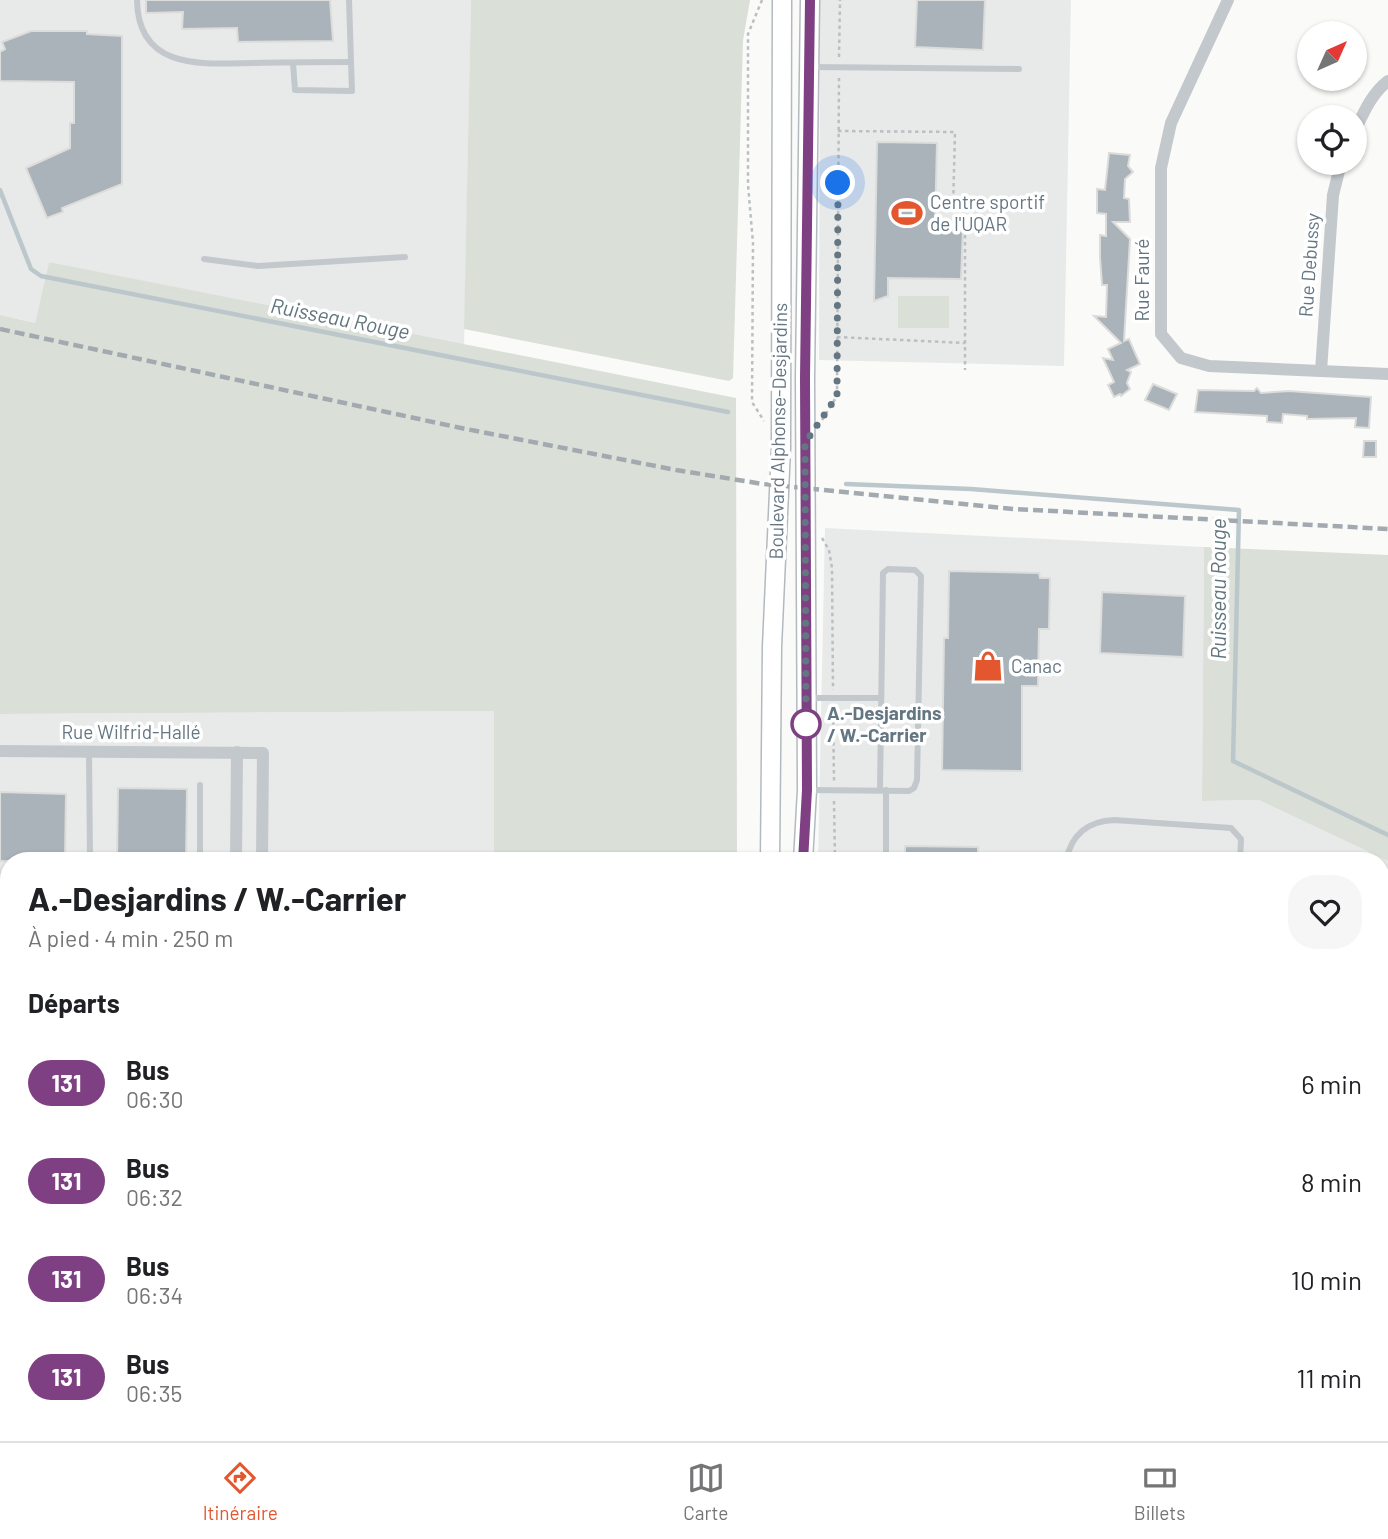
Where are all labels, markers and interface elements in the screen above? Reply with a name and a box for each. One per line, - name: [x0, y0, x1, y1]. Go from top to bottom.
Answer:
- north arrow: [1297, 21, 1367, 91]
- map controls: [1297, 21, 1367, 175]
- button: locate: [1297, 105, 1367, 175]
- your location: [820, 165, 855, 200]
- place label: Centre sportif de l'UQAR: [930, 190, 1045, 235]
- sports icon: Centre sportif de l'UQAR: [890, 196, 924, 230]
- street label: Rue Debussy: [1293, 212, 1324, 318]
- street label: Rue Fauré: [1130, 239, 1153, 321]
- water label: Ruisseau Rouge: [269, 292, 412, 343]
- street label: Boulevard Alphonse-Desjardins: [764, 302, 791, 560]
- water label: Ruisseau Rouge: [1205, 518, 1230, 660]
- shop icon: Canac: [971, 649, 1005, 683]
- place label: Canac: [1011, 654, 1062, 677]
- place label: A.-Desjardins / W.-Carrier: [827, 701, 941, 746]
- marker: A.-Desjardins / W.-Carrier: [791, 709, 821, 739]
- street label: Rue Wilfrid-Hallé: [61, 720, 201, 743]
- button: heart: [1288, 875, 1362, 949]
- text: A.-Desjardins / W.-Carrier: [28, 878, 406, 918]
- text: À pied · 4 min · 250 m: [28, 924, 233, 952]
- text: Départs: [28, 987, 120, 1018]
- text: Bus: [126, 1054, 169, 1085]
- text: 131: [52, 1068, 81, 1097]
- text: 6 min: [1301, 1068, 1362, 1099]
- text: 06:30: [126, 1085, 183, 1113]
- text: Bus: [126, 1152, 169, 1183]
- text: 131: [52, 1166, 81, 1195]
- text: 8 min: [1301, 1166, 1362, 1197]
- text: 06:32: [126, 1183, 183, 1211]
- text: Bus: [126, 1250, 169, 1281]
- text: 131: [52, 1264, 81, 1293]
- text: 10 min: [1291, 1264, 1362, 1295]
- text: 06:34: [126, 1281, 183, 1309]
- text: Bus: [126, 1348, 169, 1379]
- text: 131: [52, 1362, 81, 1391]
- text: 11 min: [1296, 1362, 1362, 1393]
- text: 06:35: [126, 1379, 182, 1407]
- tab: Itinéraire: [203, 1459, 278, 1524]
- tab: Carte: [683, 1459, 728, 1524]
- tab: Billets: [1134, 1459, 1185, 1524]

